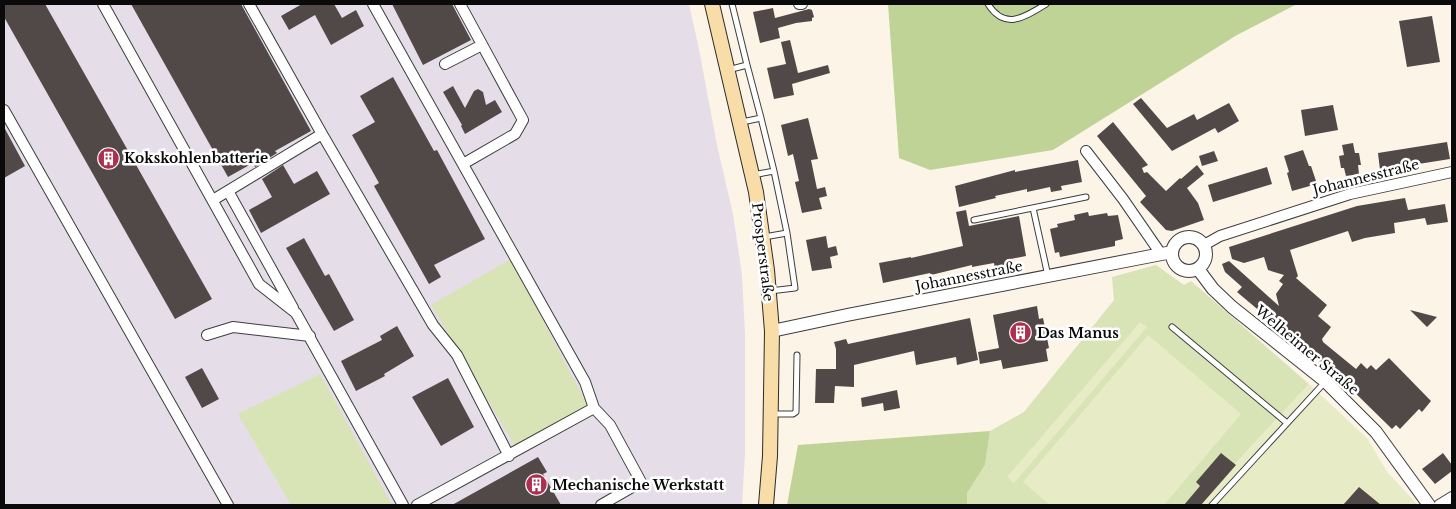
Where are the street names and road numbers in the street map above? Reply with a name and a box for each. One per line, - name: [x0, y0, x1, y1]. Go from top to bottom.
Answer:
- street label: Johannesstraße: [1309, 155, 1421, 199]
- street label: Prosperstraße: [748, 202, 778, 302]
- street label: Johannesstraße: [912, 257, 1024, 296]
- street label: Welheimer Straße: [1251, 301, 1363, 399]

